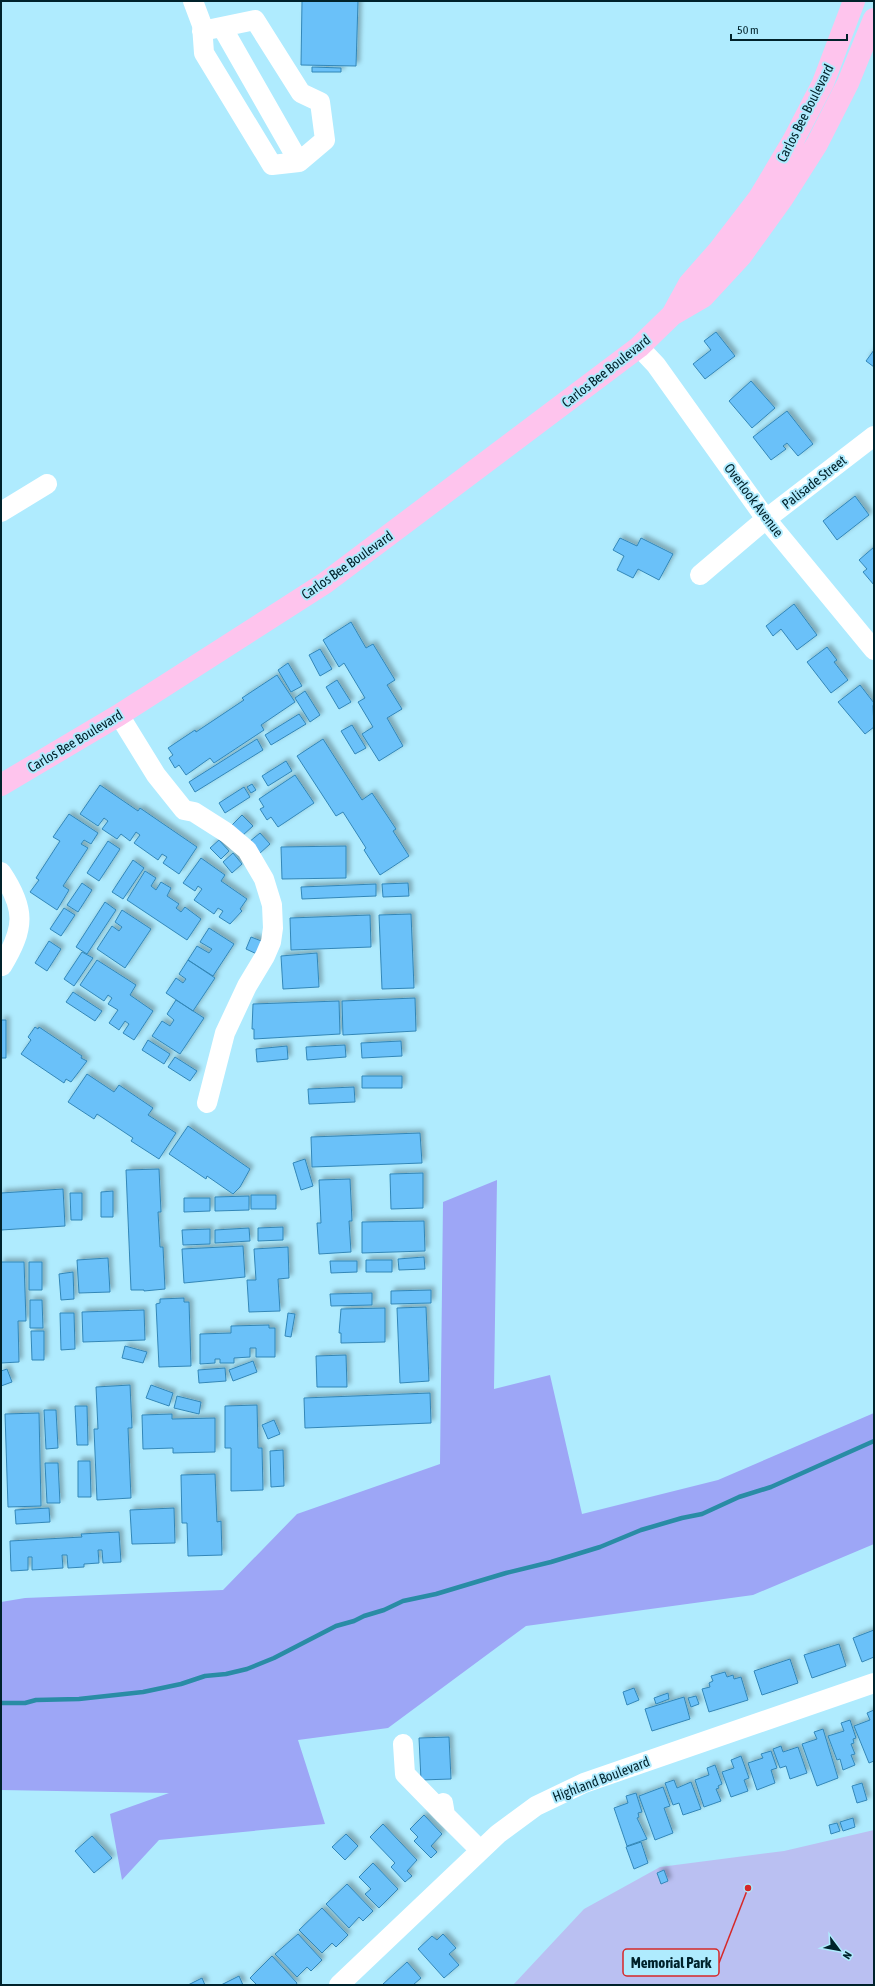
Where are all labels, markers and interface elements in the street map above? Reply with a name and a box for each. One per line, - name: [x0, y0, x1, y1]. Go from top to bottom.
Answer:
- scale bar: [731, 16, 847, 42]
- text: 50 m: [737, 23, 759, 37]
- street label: Carlos Bee Boulevard: [773, 61, 837, 165]
- street label: Carlos Bee Boulevard: [559, 332, 653, 410]
- street label: Palisade Street: [779, 452, 849, 512]
- street label: Overlook Avenue: [721, 460, 787, 540]
- street label: Carlos Bee Boulevard: [298, 528, 396, 602]
- street label: Carlos Bee Boulevard: [25, 706, 125, 776]
- street label: Highland Boulevard: [550, 1753, 652, 1805]
- north arrow: [819, 1930, 859, 1970]
- callout: Memorial Park: [623, 1949, 719, 1976]
- text: N: [841, 1949, 854, 1961]
- text: Memorial Park: [631, 1954, 712, 1971]

